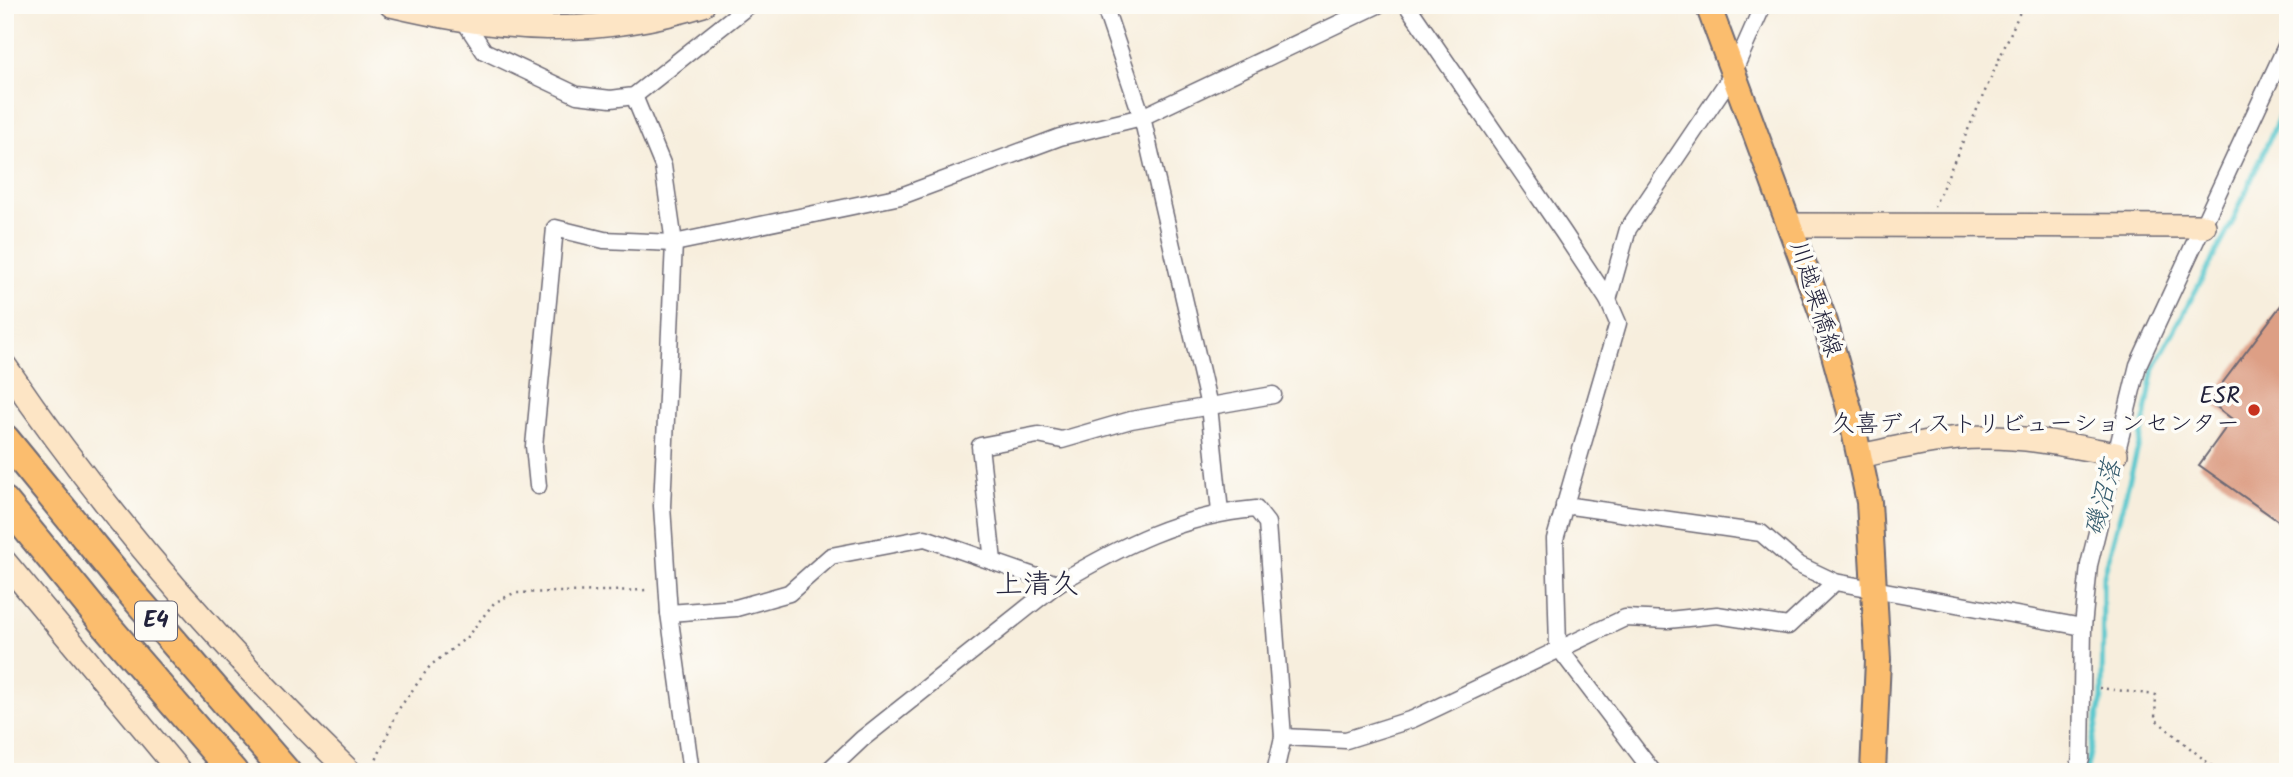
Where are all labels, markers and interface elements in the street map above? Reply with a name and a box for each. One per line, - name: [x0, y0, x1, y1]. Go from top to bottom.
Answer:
- street label: 川越栗橋線: [1778, 236, 1852, 362]
- place label: ESR 久喜ディストリビューションセンター: [1831, 377, 2240, 444]
- marker: ESR 久喜ディストリビューションセンター: [2246, 402, 2262, 418]
- water label: 磯沼落: [2074, 453, 2135, 541]
- district label: 上清久: [995, 563, 1079, 608]
- road number: E4: [135, 601, 177, 640]

